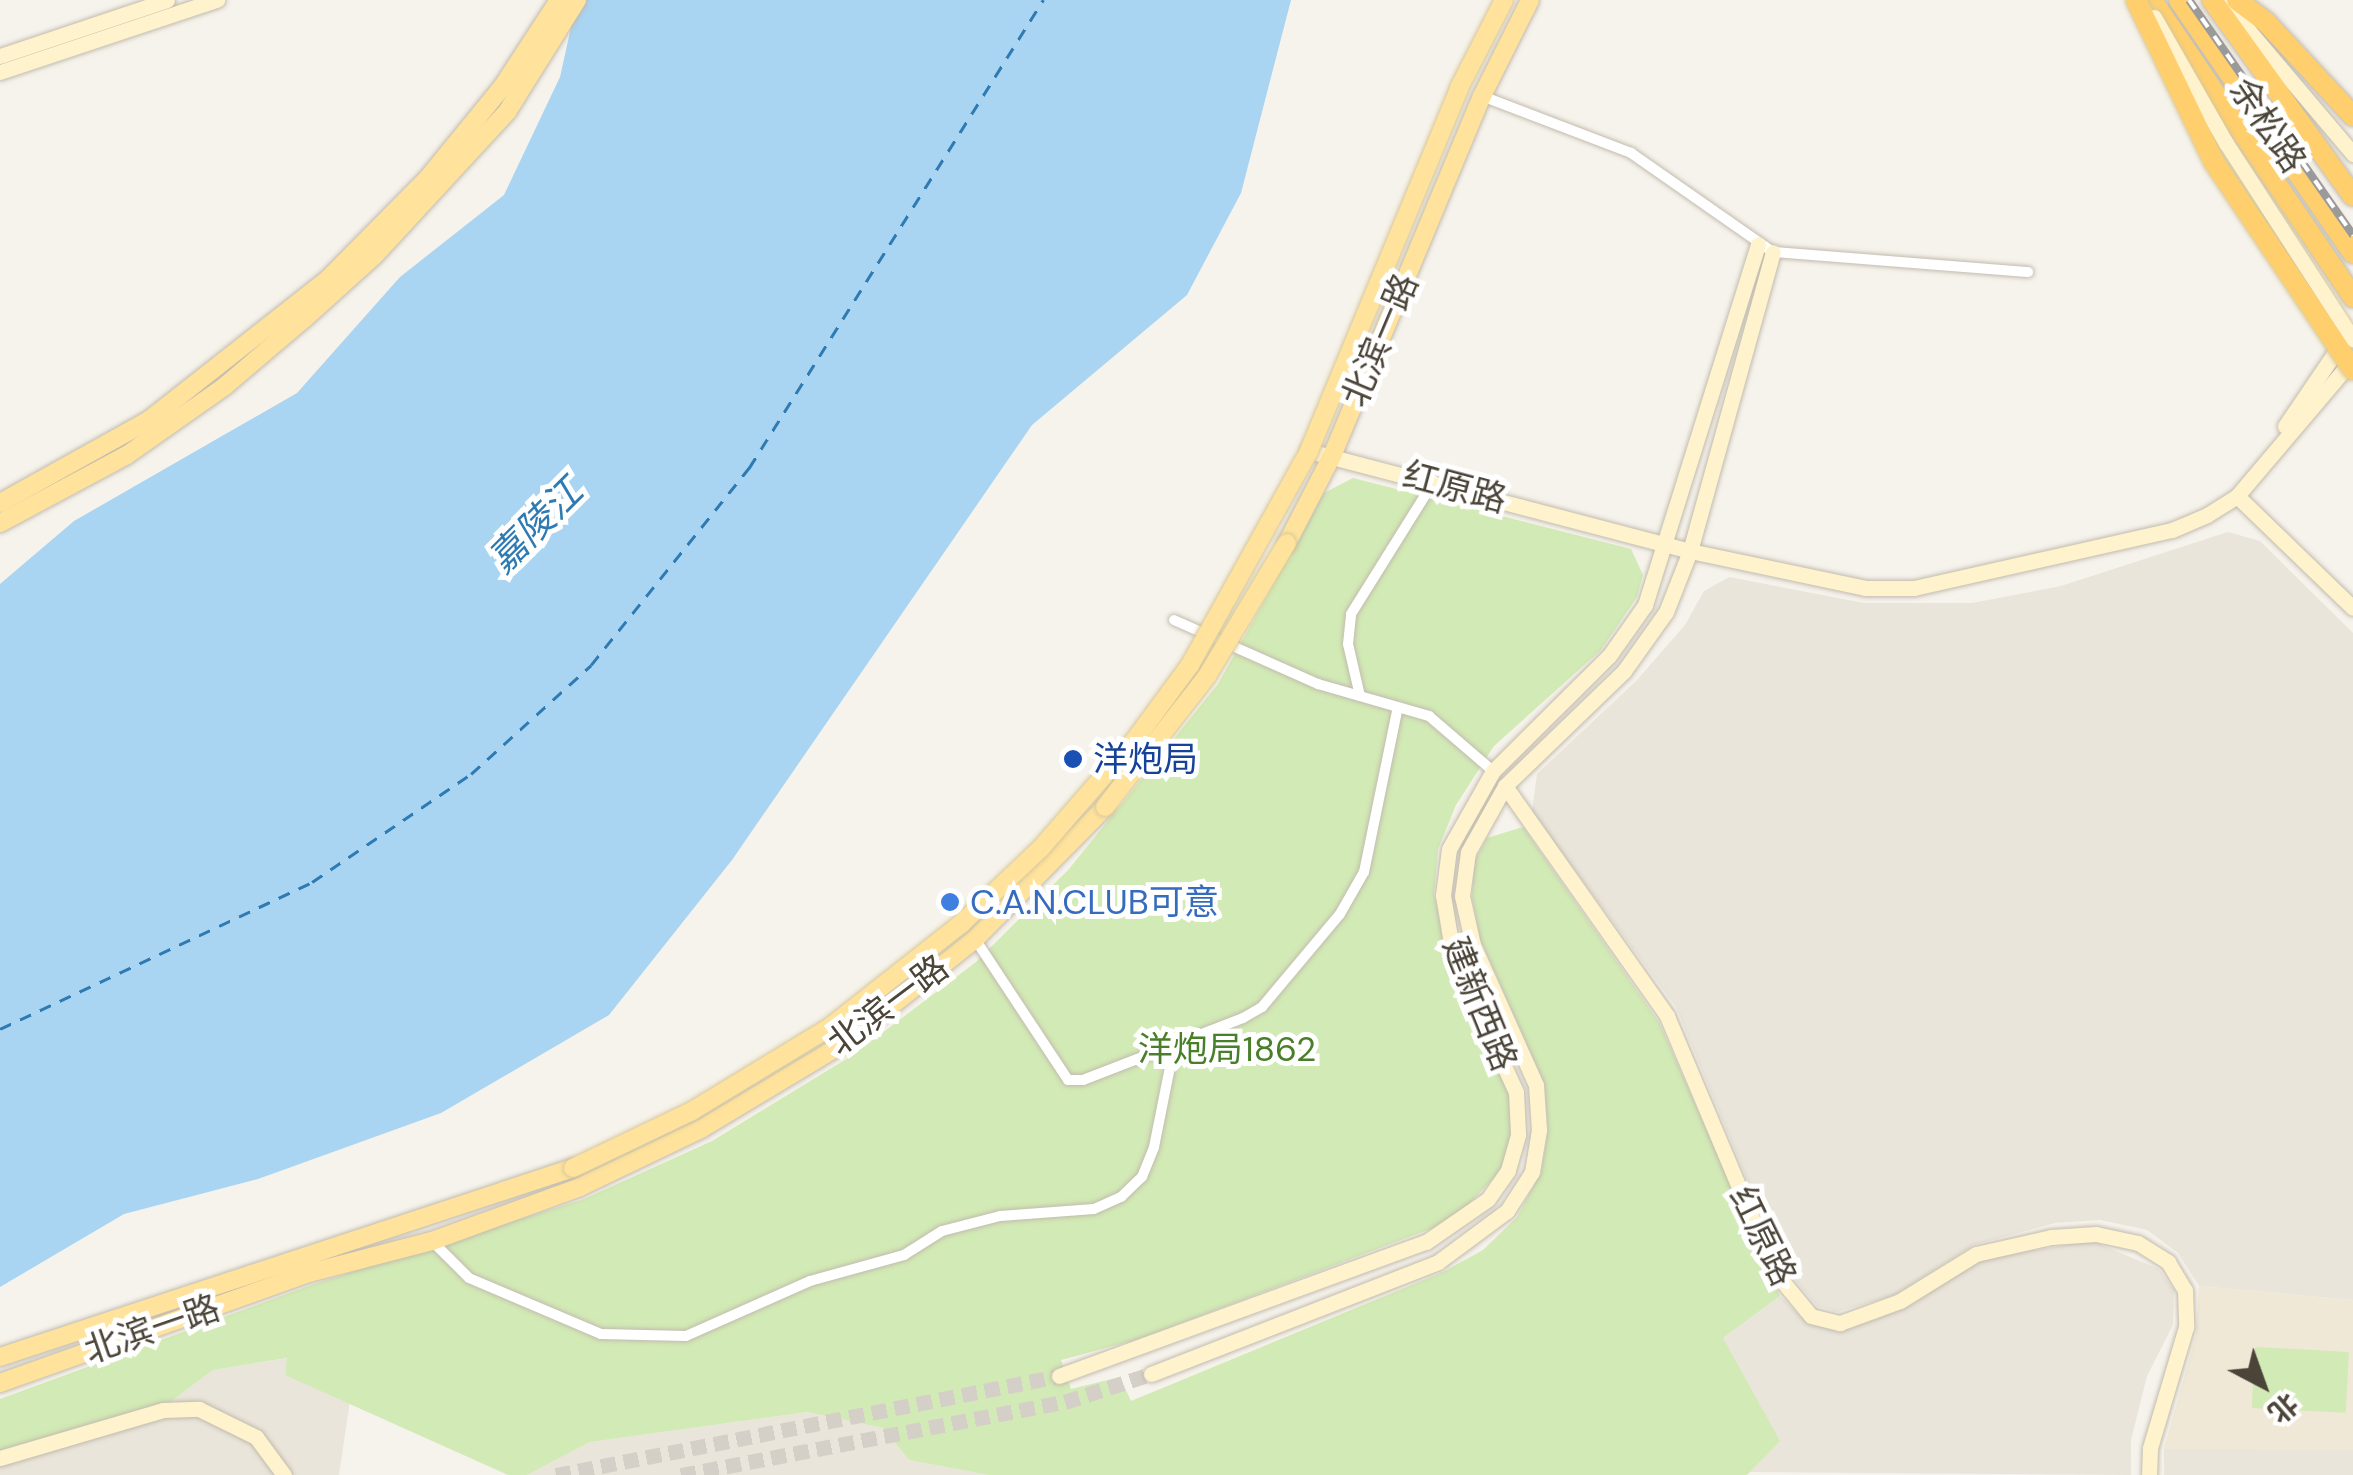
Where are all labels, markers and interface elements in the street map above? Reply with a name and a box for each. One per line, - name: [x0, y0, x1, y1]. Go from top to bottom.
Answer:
- street label: 余松路: [2221, 70, 2315, 180]
- street label: 北滨一路: [1333, 267, 1427, 413]
- street label: 红原路: [1399, 453, 1511, 521]
- water label: 嘉陵江: [480, 470, 592, 582]
- place label: 洋炮局: [1093, 738, 1198, 780]
- marker: 洋炮局: [1062, 748, 1084, 770]
- place label: C.A.N.CLUB可意: [970, 881, 1219, 923]
- marker: C.A.N.CLUB可意: [939, 891, 961, 913]
- street label: 建新西路: [1434, 931, 1526, 1077]
- street label: 北滨一路: [819, 946, 957, 1064]
- park label: 洋炮局1862: [1138, 1028, 1316, 1070]
- street label: 红原路: [1721, 1180, 1805, 1292]
- street label: 北滨一路: [79, 1286, 225, 1372]
- north arrow: [2213, 1335, 2313, 1435]
- text: 北: [2260, 1385, 2306, 1431]

